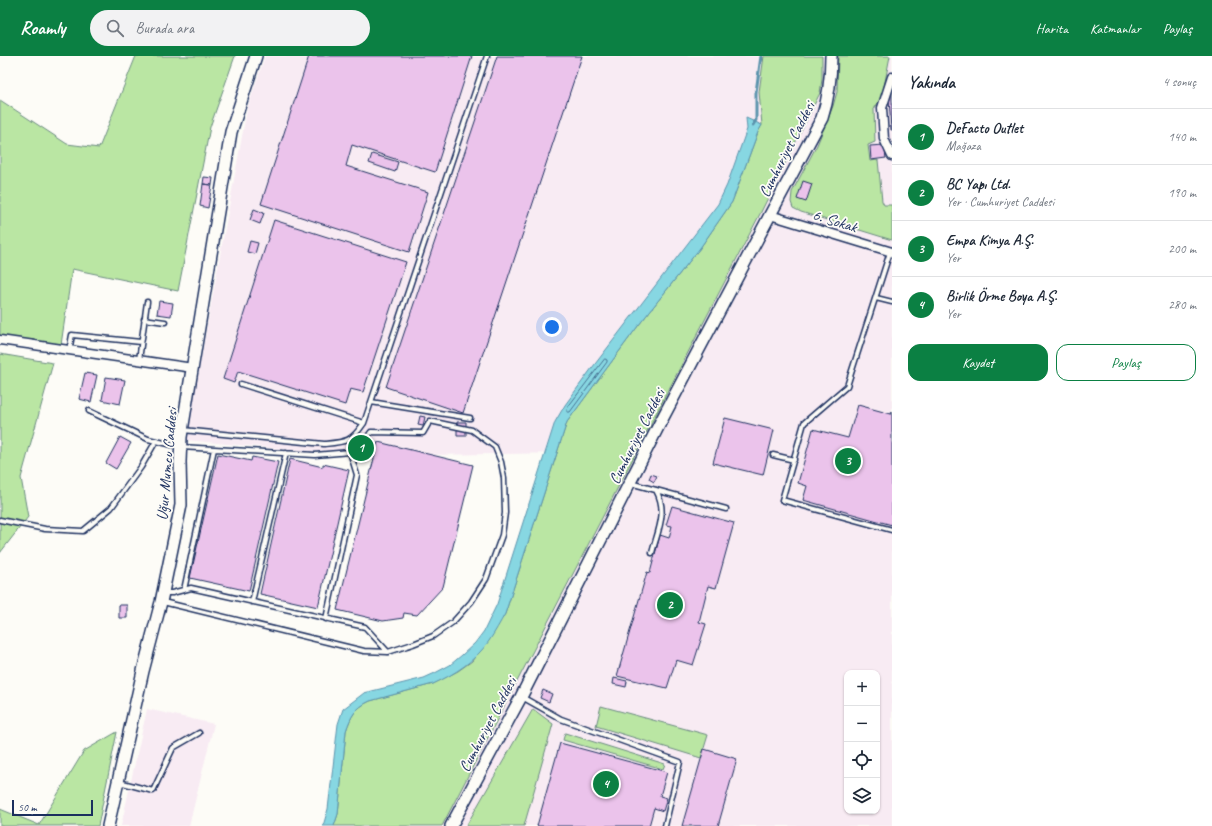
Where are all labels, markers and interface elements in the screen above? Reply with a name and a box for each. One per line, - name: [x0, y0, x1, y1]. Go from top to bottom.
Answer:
- search box: [90, 10, 370, 46]
- text: Roamly: [20, 16, 66, 40]
- icon: search: [104, 17, 126, 39]
- text: Burada ara: [136, 19, 194, 38]
- text: Harita: [1036, 20, 1068, 37]
- text: Katmanlar: [1090, 20, 1141, 37]
- text: Paylaş: [1163, 20, 1192, 37]
- text: Yakında: [908, 72, 955, 93]
- text: 4 sonuç: [1163, 74, 1196, 90]
- street label: Cumhuriyet Caddesi: [754, 97, 820, 201]
- text: DeFacto Outlet: [946, 119, 1023, 138]
- text: 1: [918, 129, 924, 145]
- text: 140 m: [1168, 129, 1196, 145]
- text: Mağaza: [946, 138, 981, 154]
- text: BC Yapı Ltd.: [946, 175, 1010, 194]
- text: 2: [918, 185, 924, 201]
- text: 190 m: [1168, 185, 1196, 201]
- text: Yer · Cumhuriyet Caddesi: [946, 194, 1054, 210]
- street label: 6. Sokak: [810, 205, 861, 238]
- text: Empa Kimya A.Ş.: [946, 231, 1034, 250]
- text: 3: [918, 241, 924, 257]
- text: 200 m: [1168, 241, 1196, 257]
- text: Yer: [946, 250, 961, 266]
- text: Birlik Örme Boya A.Ş.: [946, 287, 1057, 306]
- text: 4: [918, 297, 924, 313]
- text: 280 m: [1168, 297, 1196, 313]
- text: Yer: [946, 306, 961, 322]
- your location: [542, 317, 562, 337]
- button: Kaydet: [908, 344, 1048, 381]
- button: Paylaş: [1056, 344, 1196, 381]
- street label: Cumhuriyet Caddesi: [604, 384, 670, 488]
- street label: Uğur Mumcu Caddesi: [152, 405, 182, 521]
- pin: 1: [348, 433, 374, 463]
- pin: 3: [835, 446, 861, 476]
- pin: 2: [657, 590, 683, 620]
- map controls: [844, 670, 880, 814]
- button: +: [844, 670, 880, 706]
- street label: Cumhuriyet Caddesi: [455, 672, 522, 775]
- button: −: [844, 706, 880, 742]
- button: locate: [844, 742, 880, 778]
- pin: 4: [593, 769, 619, 799]
- button: layers: [844, 778, 880, 814]
- scale bar: [12, 798, 93, 817]
- text: 50 m: [18, 800, 37, 814]

